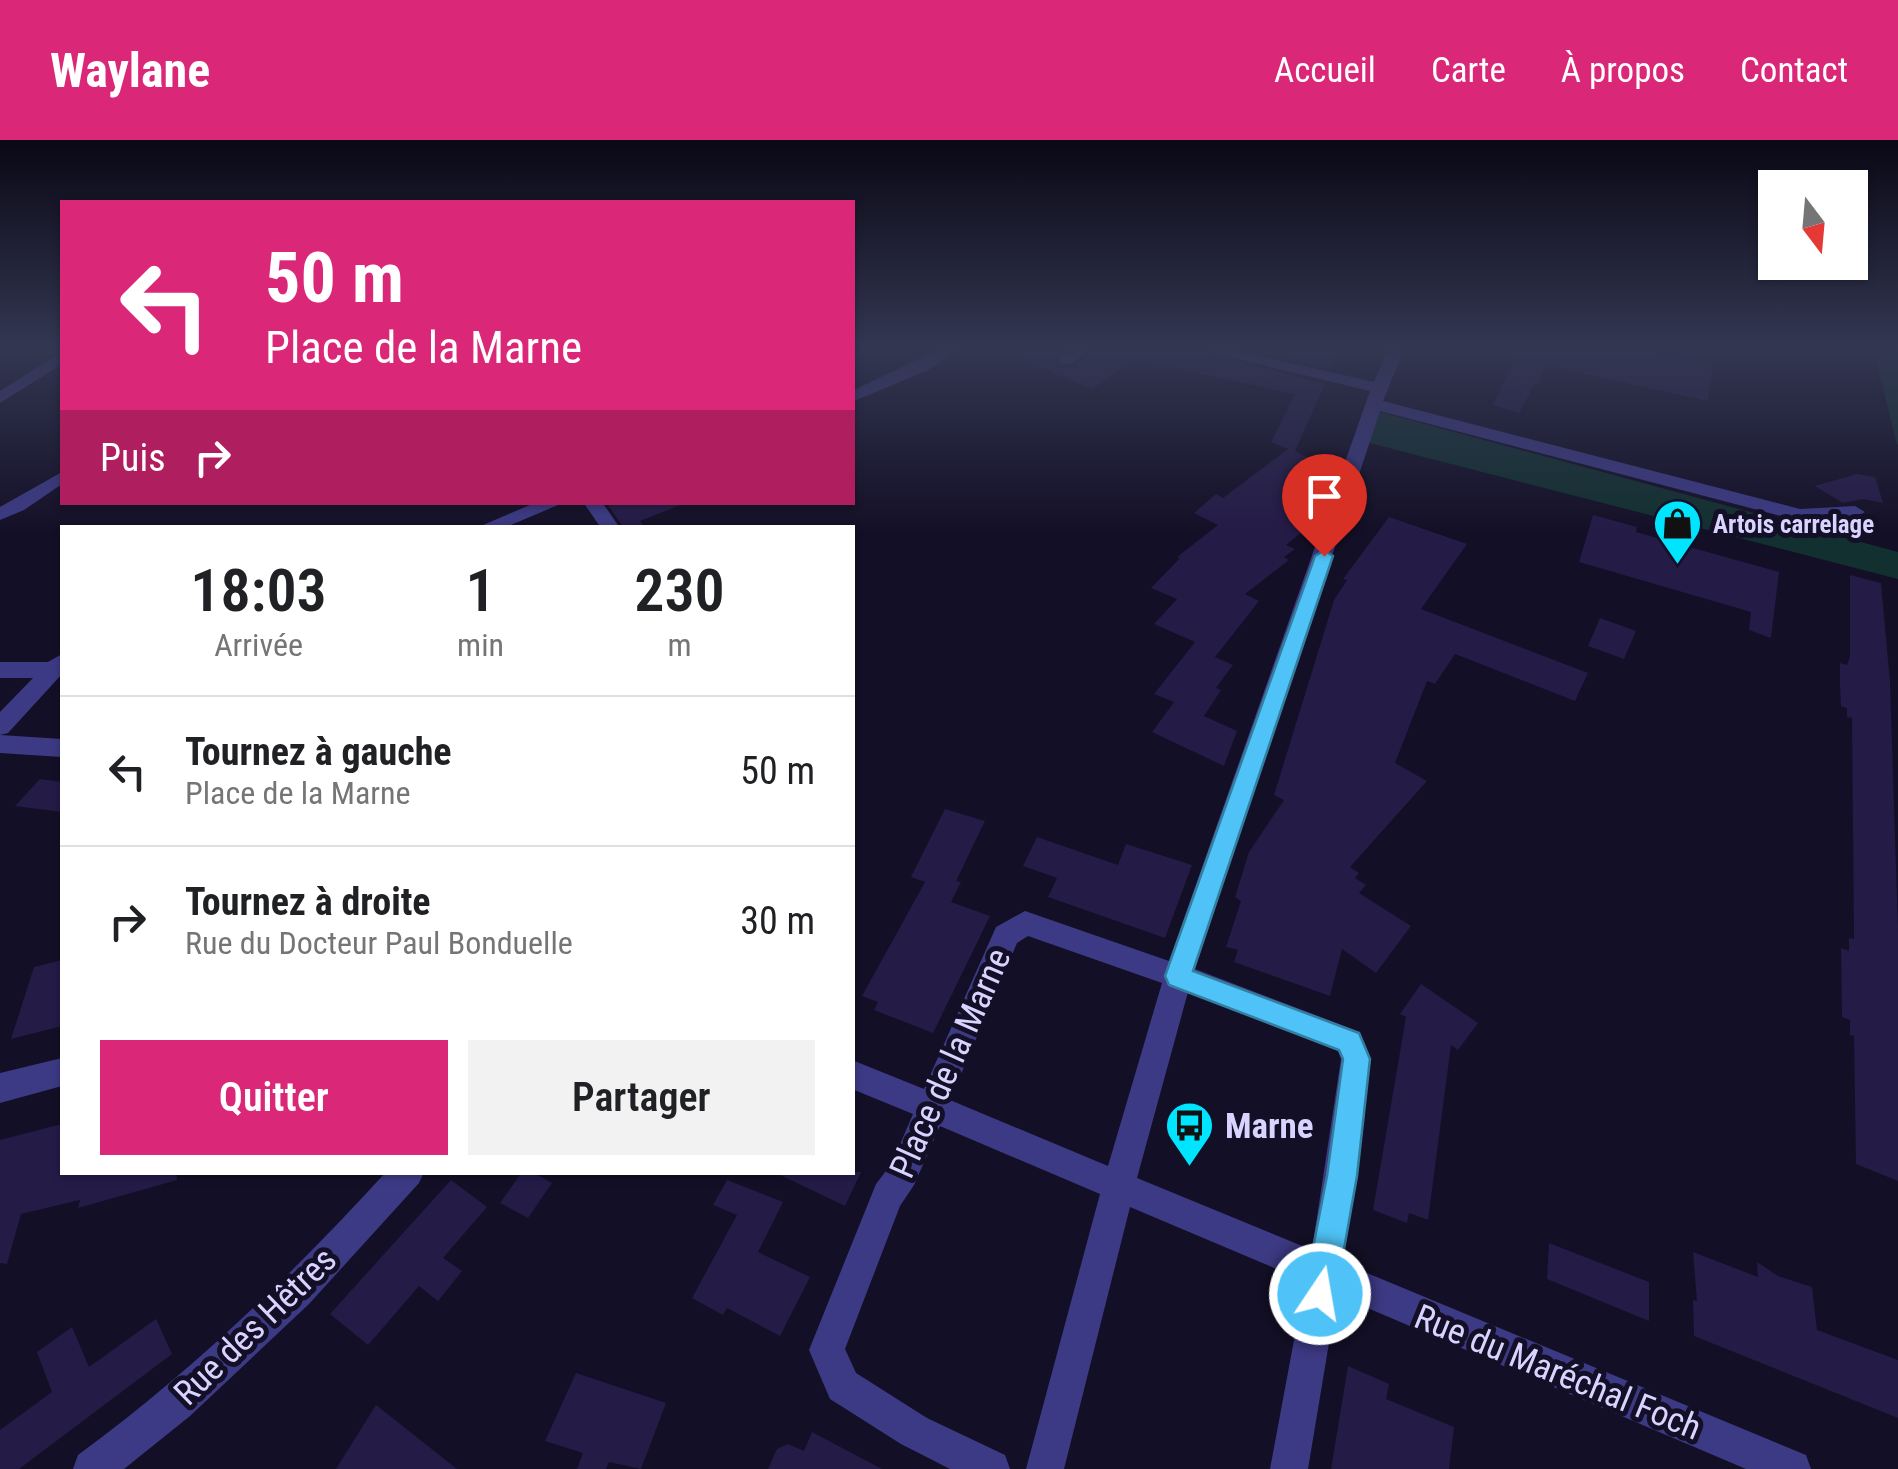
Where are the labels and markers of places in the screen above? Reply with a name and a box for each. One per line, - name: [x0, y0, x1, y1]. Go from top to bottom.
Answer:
- pin: [1282, 454, 1367, 557]
- shop icon: Artois carrelage: [1652, 498, 1704, 566]
- place label: Artois carrelage: [1713, 510, 1874, 539]
- bus stop icon: Marne: [1164, 1100, 1216, 1168]
- place label: Marne: [1225, 1106, 1314, 1147]

